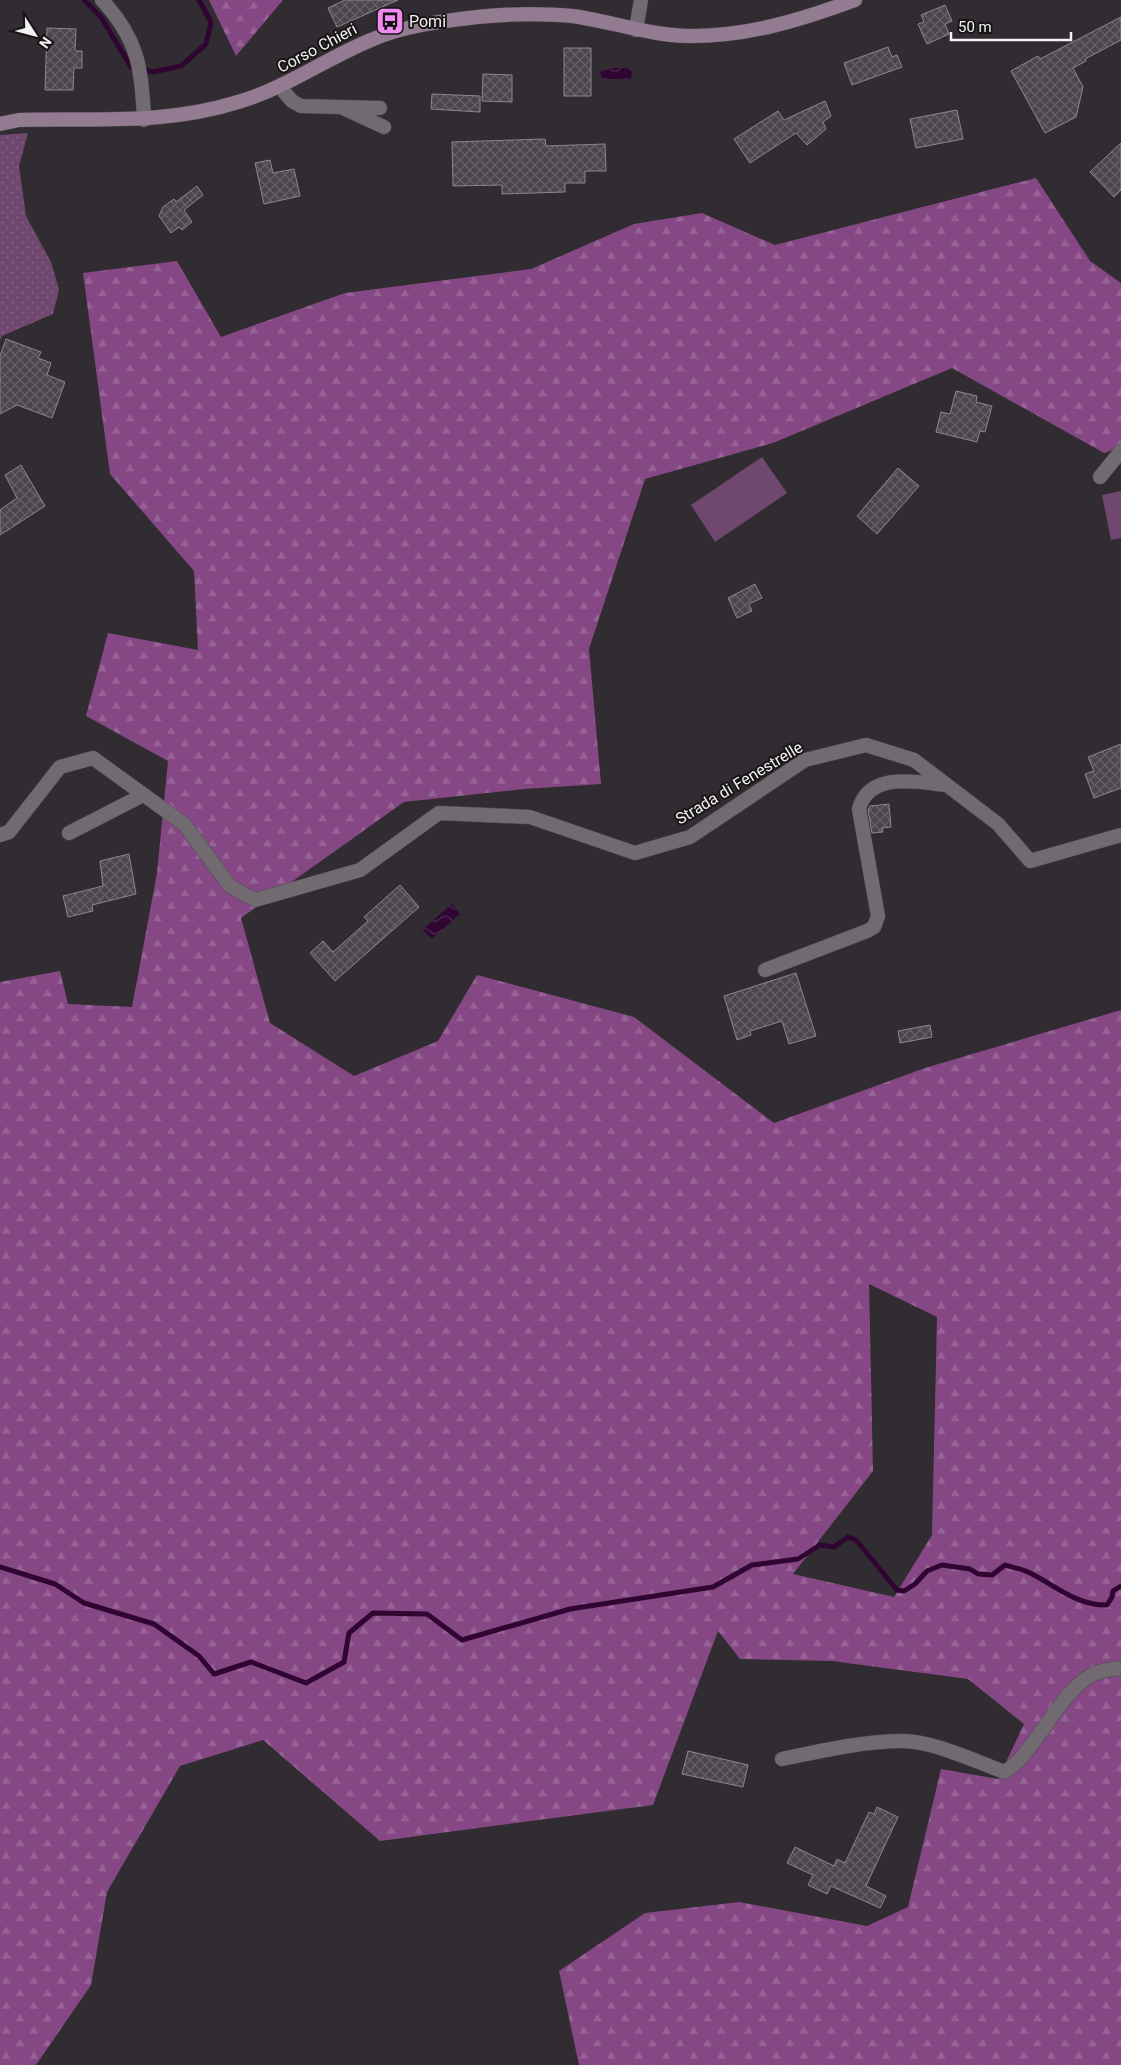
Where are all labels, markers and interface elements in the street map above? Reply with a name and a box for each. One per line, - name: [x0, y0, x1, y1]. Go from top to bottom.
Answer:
- bus stop icon: Pomi: [375, 6, 405, 36]
- north arrow: [10, 10, 60, 60]
- scale bar: [951, 10, 1071, 42]
- place label: Pomi: [409, 12, 446, 31]
- text: 50 m: [958, 18, 992, 36]
- street label: Corso Chieri: [274, 19, 360, 77]
- text: N: [36, 34, 55, 51]
- street label: Strada di Fenestrelle: [672, 737, 806, 829]

